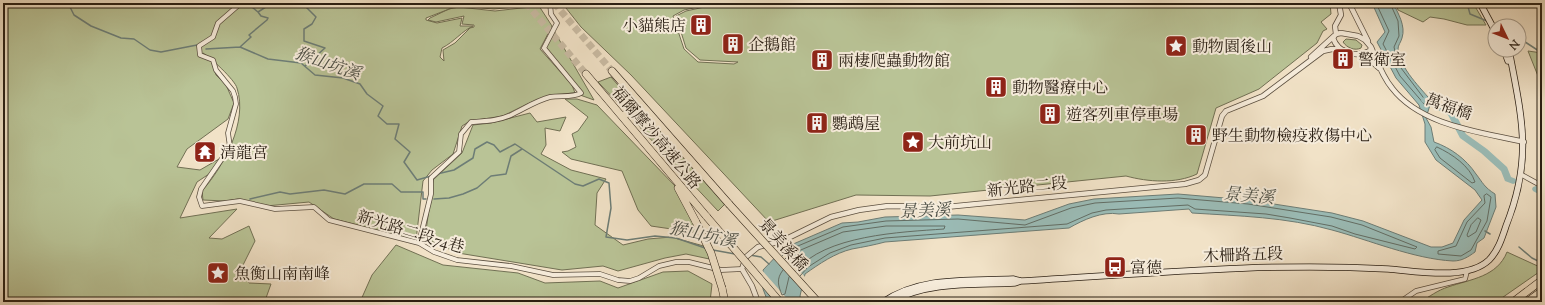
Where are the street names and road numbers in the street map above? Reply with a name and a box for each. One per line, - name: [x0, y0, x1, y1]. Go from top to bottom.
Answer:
- street label: 福爾摩沙高速公路: [605, 82, 705, 195]
- street label: 萬福橋: [1422, 89, 1475, 127]
- street label: 新光路二段: [986, 173, 1068, 204]
- street label: 新光路二段74巷: [354, 206, 467, 261]
- street label: 景美溪橋: [752, 214, 812, 277]
- street label: 木柵路五段: [1203, 244, 1283, 269]

